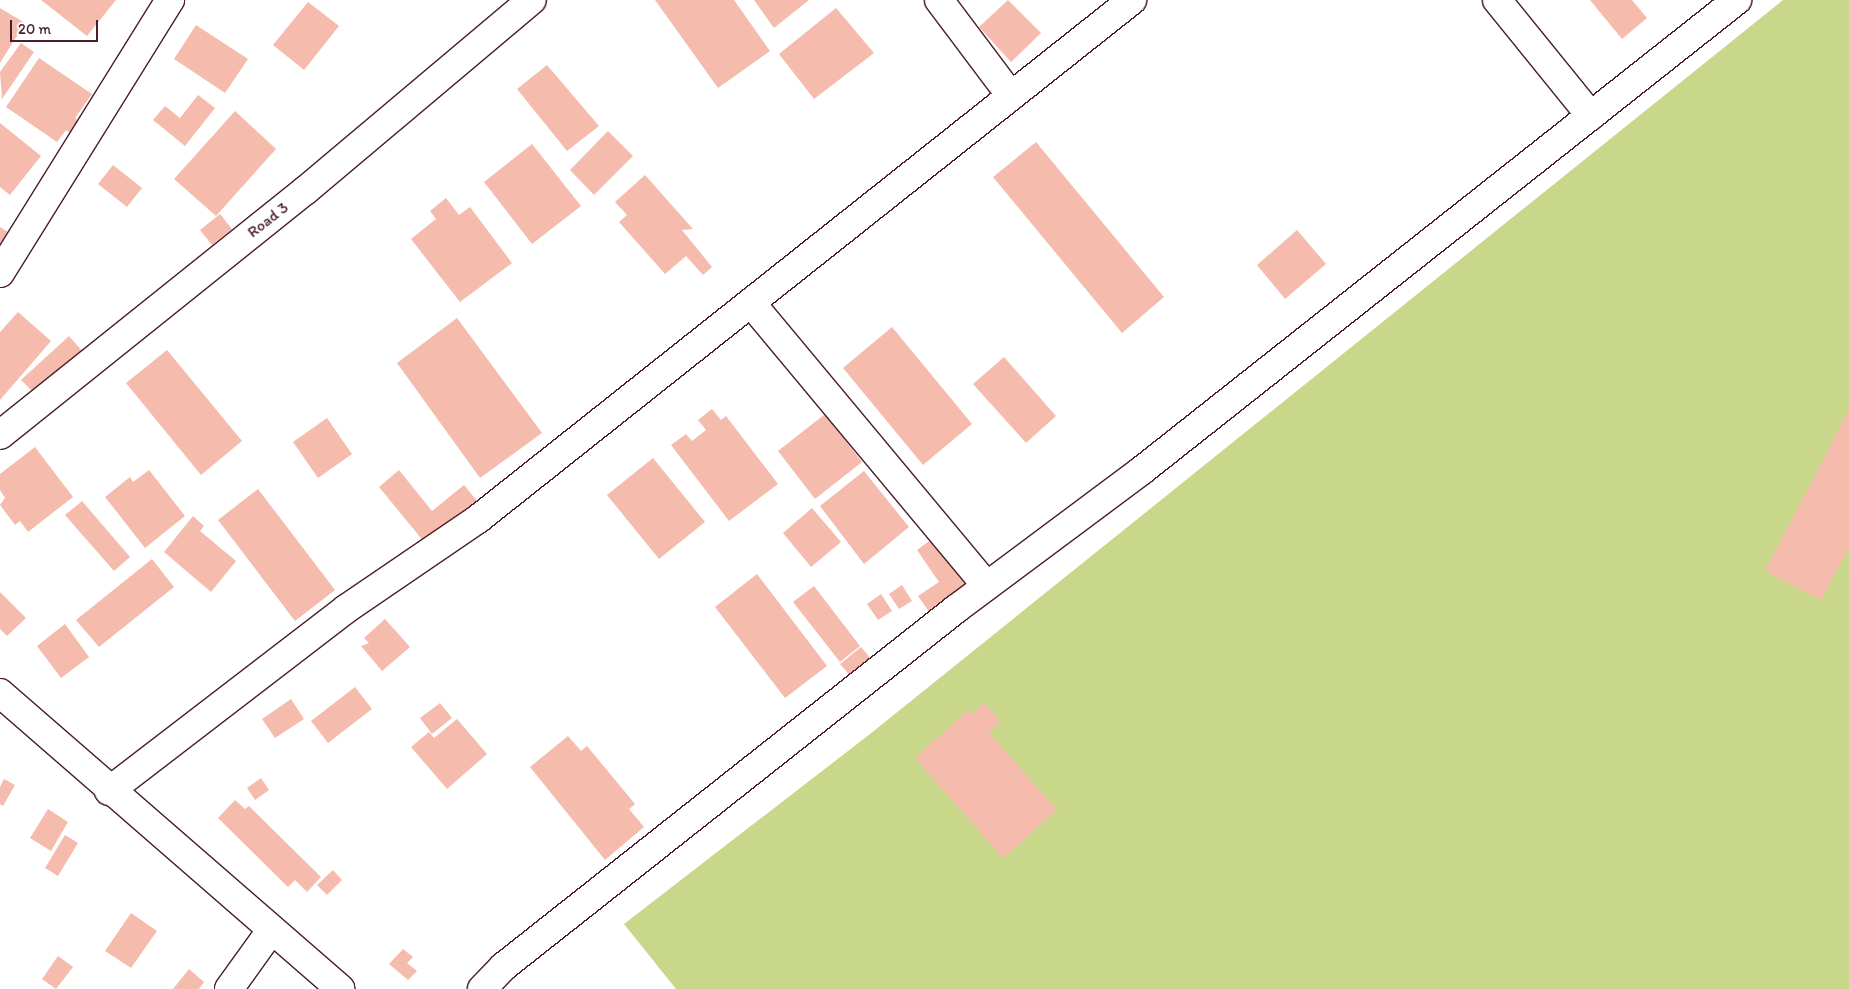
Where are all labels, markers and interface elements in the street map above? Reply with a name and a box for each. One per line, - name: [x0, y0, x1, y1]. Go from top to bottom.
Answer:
- scale bar: [12, 10, 100, 42]
- text: 20 m: [18, 20, 51, 38]
- street label: Road 3: [244, 198, 292, 242]

